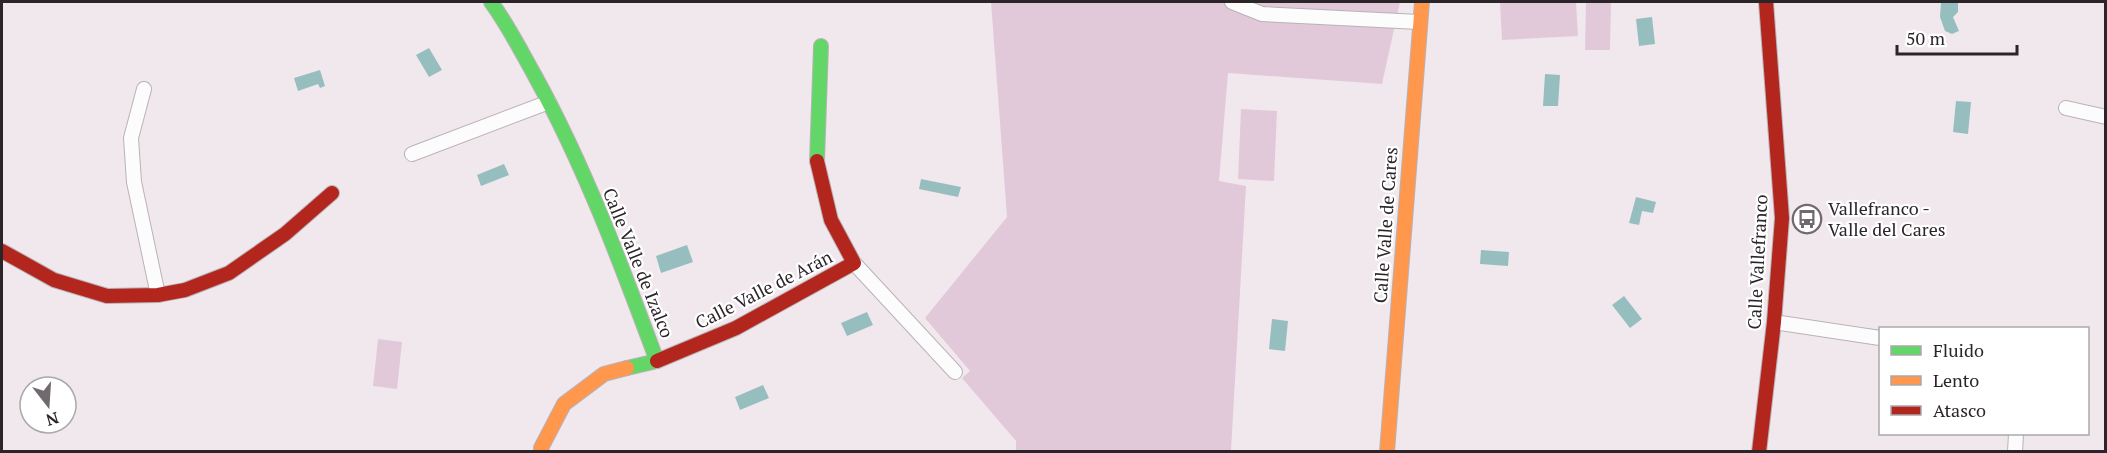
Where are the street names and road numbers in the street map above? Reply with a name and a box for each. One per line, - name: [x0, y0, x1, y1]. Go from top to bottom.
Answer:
- street label: Calle Valle de Cares: [1368, 146, 1402, 304]
- street label: Calle Valle de Izalco: [598, 184, 680, 341]
- street label: Calle Vallefranco: [1741, 194, 1773, 330]
- street label: Calle Valle de Arán: [691, 244, 836, 334]

